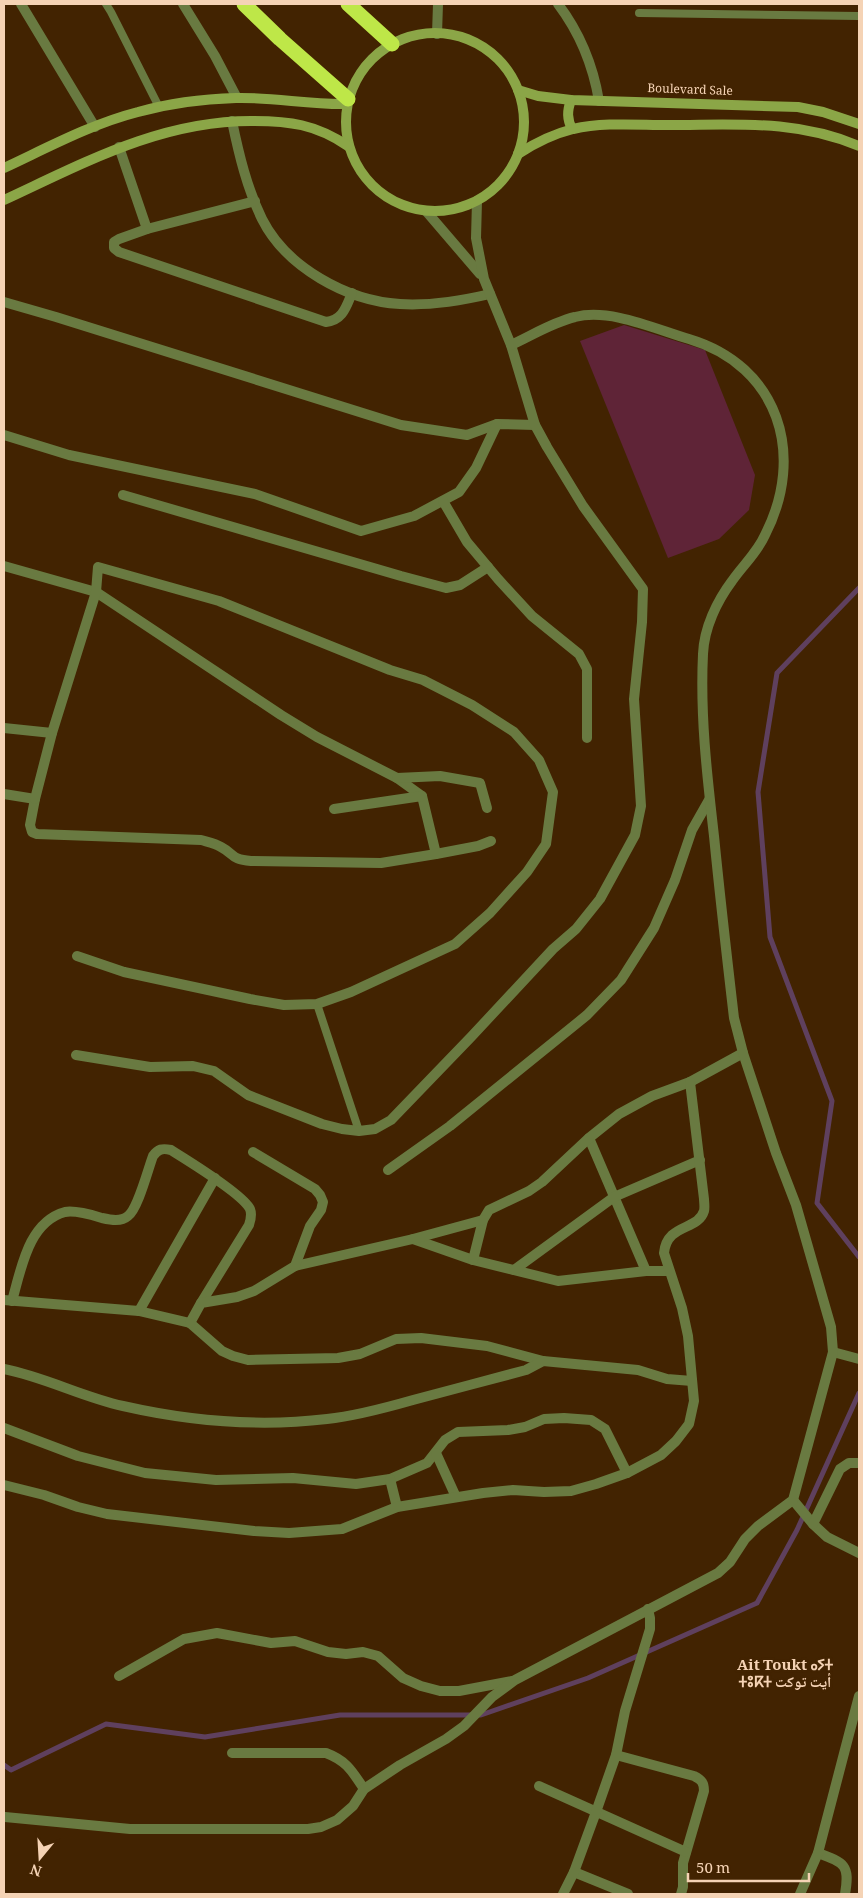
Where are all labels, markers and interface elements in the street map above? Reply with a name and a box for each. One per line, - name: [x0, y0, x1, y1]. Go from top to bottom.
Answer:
- street label: Boulevard Sale: [647, 79, 733, 103]
- district label: Ait Toukt ⴰⵢⵜ ⵜⵓⴽⵜ أيت توكت: [737, 1654, 834, 1697]
- north arrow: [15, 1833, 65, 1883]
- scale bar: [688, 1850, 809, 1882]
- text: N: [28, 1855, 46, 1882]
- text: 50 m: [696, 1857, 730, 1883]

